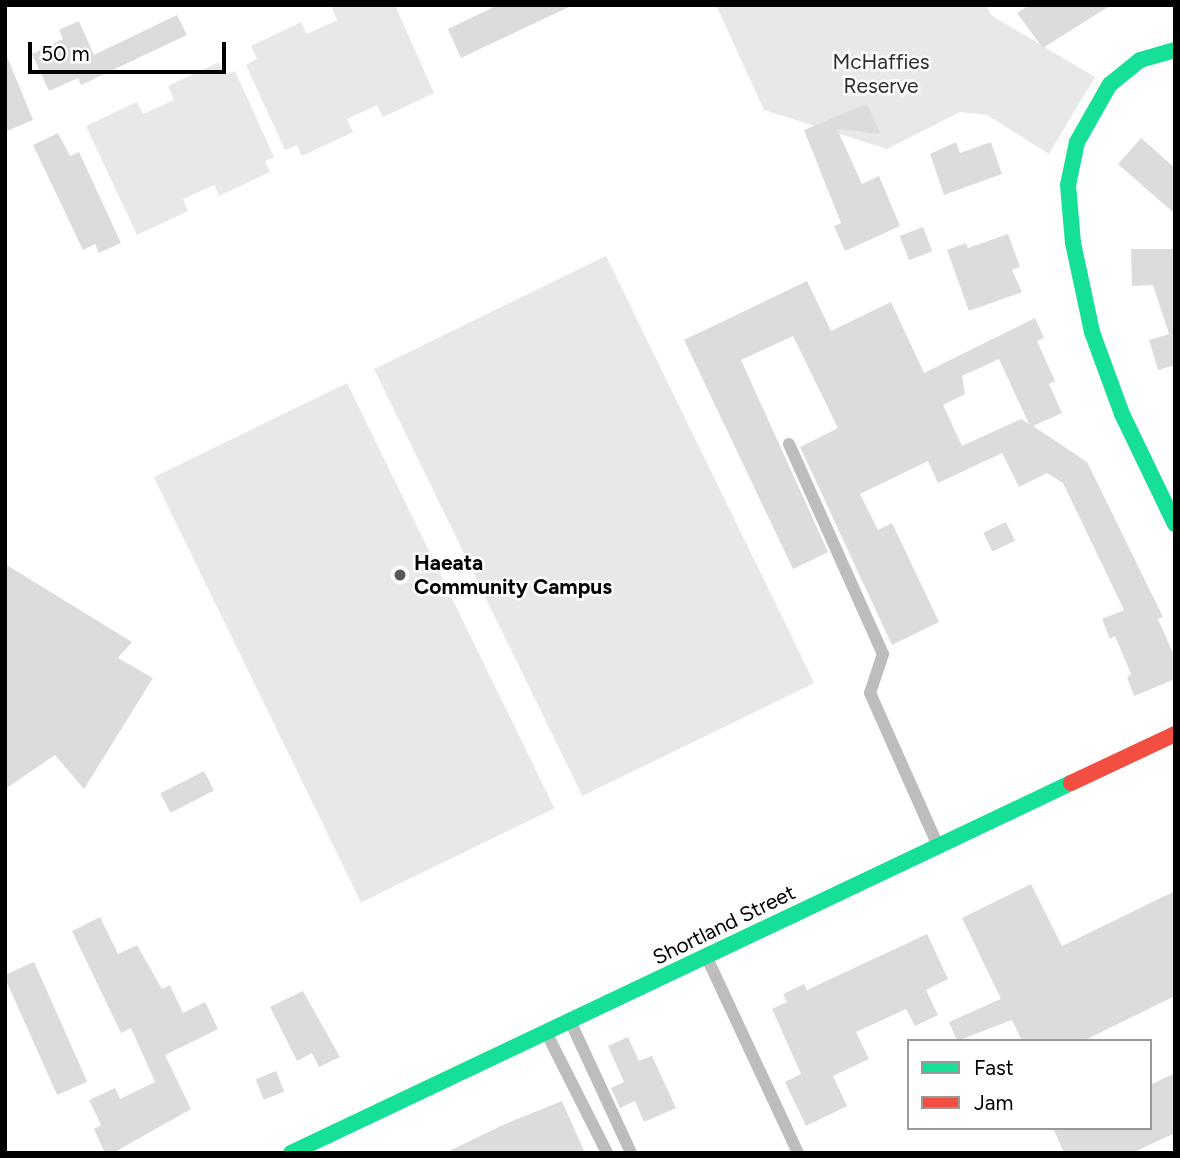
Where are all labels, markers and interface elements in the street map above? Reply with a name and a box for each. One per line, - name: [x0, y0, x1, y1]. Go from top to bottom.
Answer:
- scale bar: [32, 28, 229, 72]
- text: 50 m: [41, 41, 90, 66]
- park label: McHaffies Reserve: [832, 49, 930, 99]
- place label: Haeata Community Campus: [414, 550, 612, 600]
- marker: Haeata Community Campus: [392, 567, 408, 583]
- street label: Shortland Street: [649, 880, 799, 970]
- legend: [907, 1039, 1152, 1130]
- text: Fast: [974, 1055, 1014, 1080]
- text: Jam: [974, 1090, 1013, 1115]

